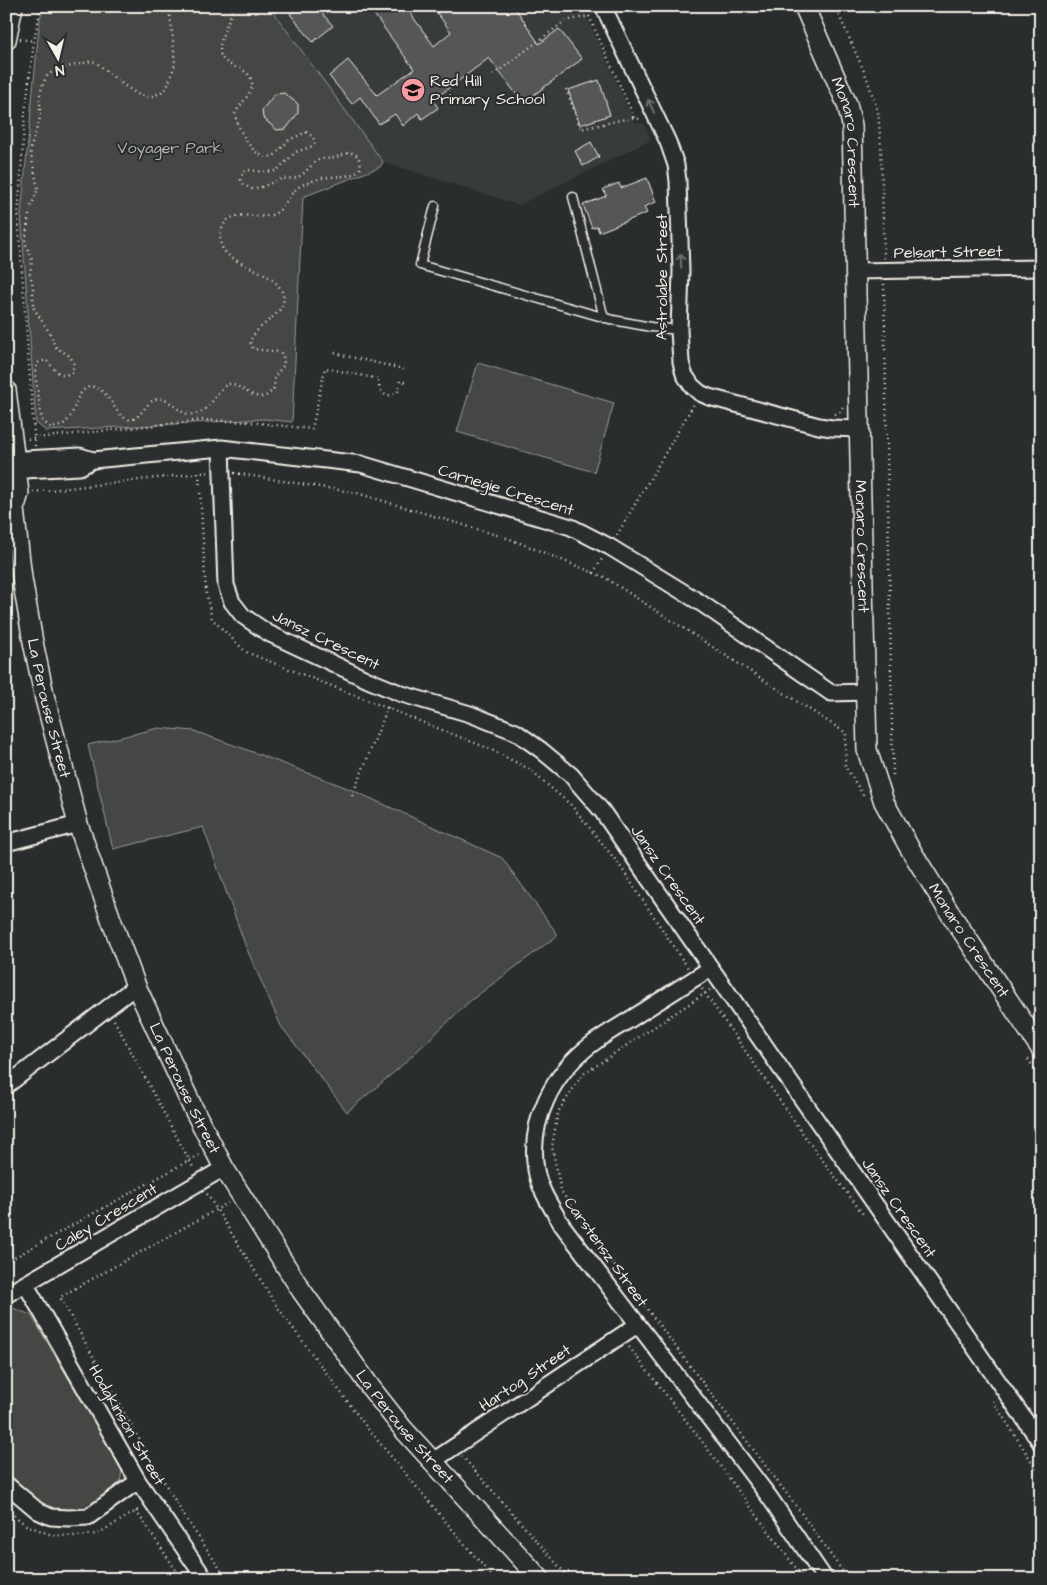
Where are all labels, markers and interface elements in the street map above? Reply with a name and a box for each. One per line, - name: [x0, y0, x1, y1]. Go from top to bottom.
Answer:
- north arrow: [32, 32, 82, 82]
- text: N: [54, 59, 65, 80]
- place label: Red Hill Primary School: [430, 70, 545, 111]
- street label: Monaro Crescent: [826, 74, 865, 209]
- school or university icon: Red Hill Primary School: [400, 77, 426, 103]
- one-way arrow: [646, 99, 655, 114]
- park label: Voyager Park: [117, 137, 223, 160]
- street label: Astrolabe Street: [651, 213, 673, 340]
- street label: Pelsart Street: [894, 240, 1003, 264]
- one-way arrow: [676, 253, 686, 269]
- street label: Carnegie Crescent: [435, 459, 577, 522]
- street label: Monaro Crescent: [850, 480, 875, 613]
- street label: Jansz Crescent: [269, 604, 384, 676]
- street label: La Perouse Street: [22, 636, 76, 781]
- street label: Jansz Crescent: [625, 821, 711, 930]
- street label: Monaro Crescent: [923, 879, 1015, 1002]
- street label: La Perouse Street: [144, 1019, 226, 1158]
- street label: Jansz Crescent: [856, 1154, 942, 1263]
- street label: Caley Crescent: [51, 1177, 162, 1257]
- street label: Carstensz Street: [559, 1192, 654, 1312]
- street label: Hartog Street: [475, 1339, 576, 1418]
- street label: Hodgkinson Street: [83, 1361, 171, 1490]
- street label: La Perouse Street: [350, 1365, 459, 1489]

